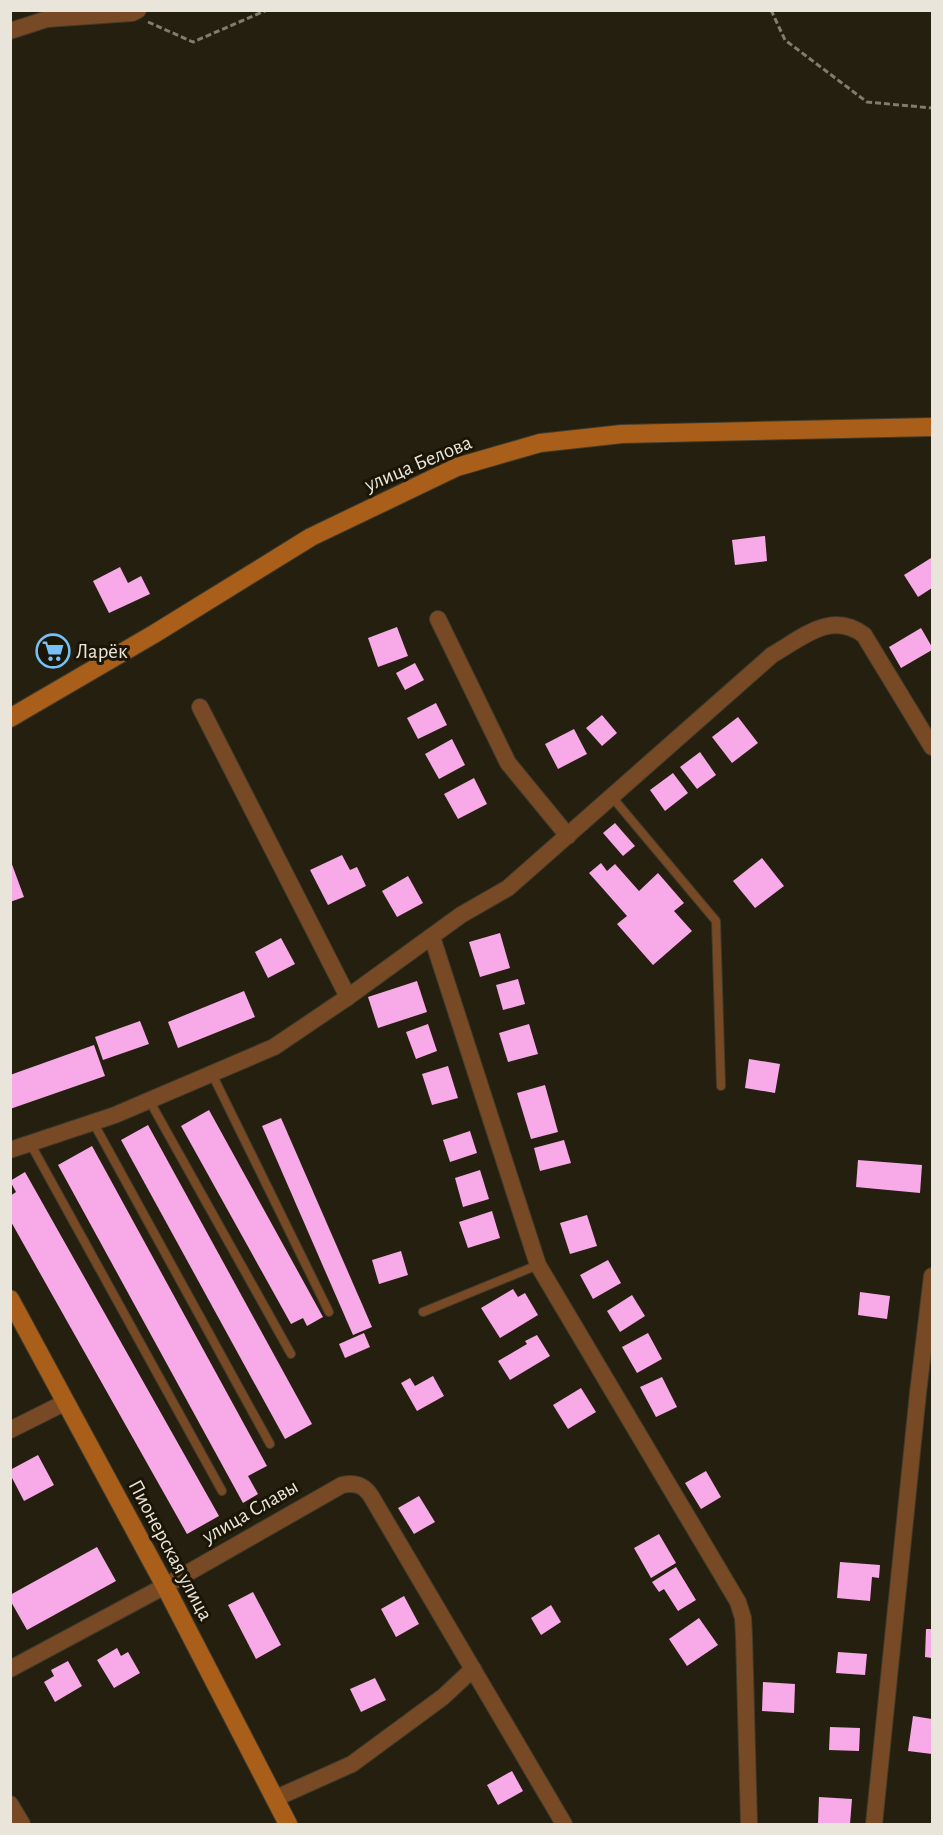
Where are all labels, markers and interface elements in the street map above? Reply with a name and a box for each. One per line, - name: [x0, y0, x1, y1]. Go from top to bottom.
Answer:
- street label: улица Белова: [361, 431, 475, 496]
- supermarket icon: Ларёк: [35, 633, 71, 669]
- place label: Ларёк: [76, 641, 128, 662]
- street label: Пионерская улица: [125, 1476, 217, 1625]
- street label: улица Славы: [198, 1476, 302, 1548]

